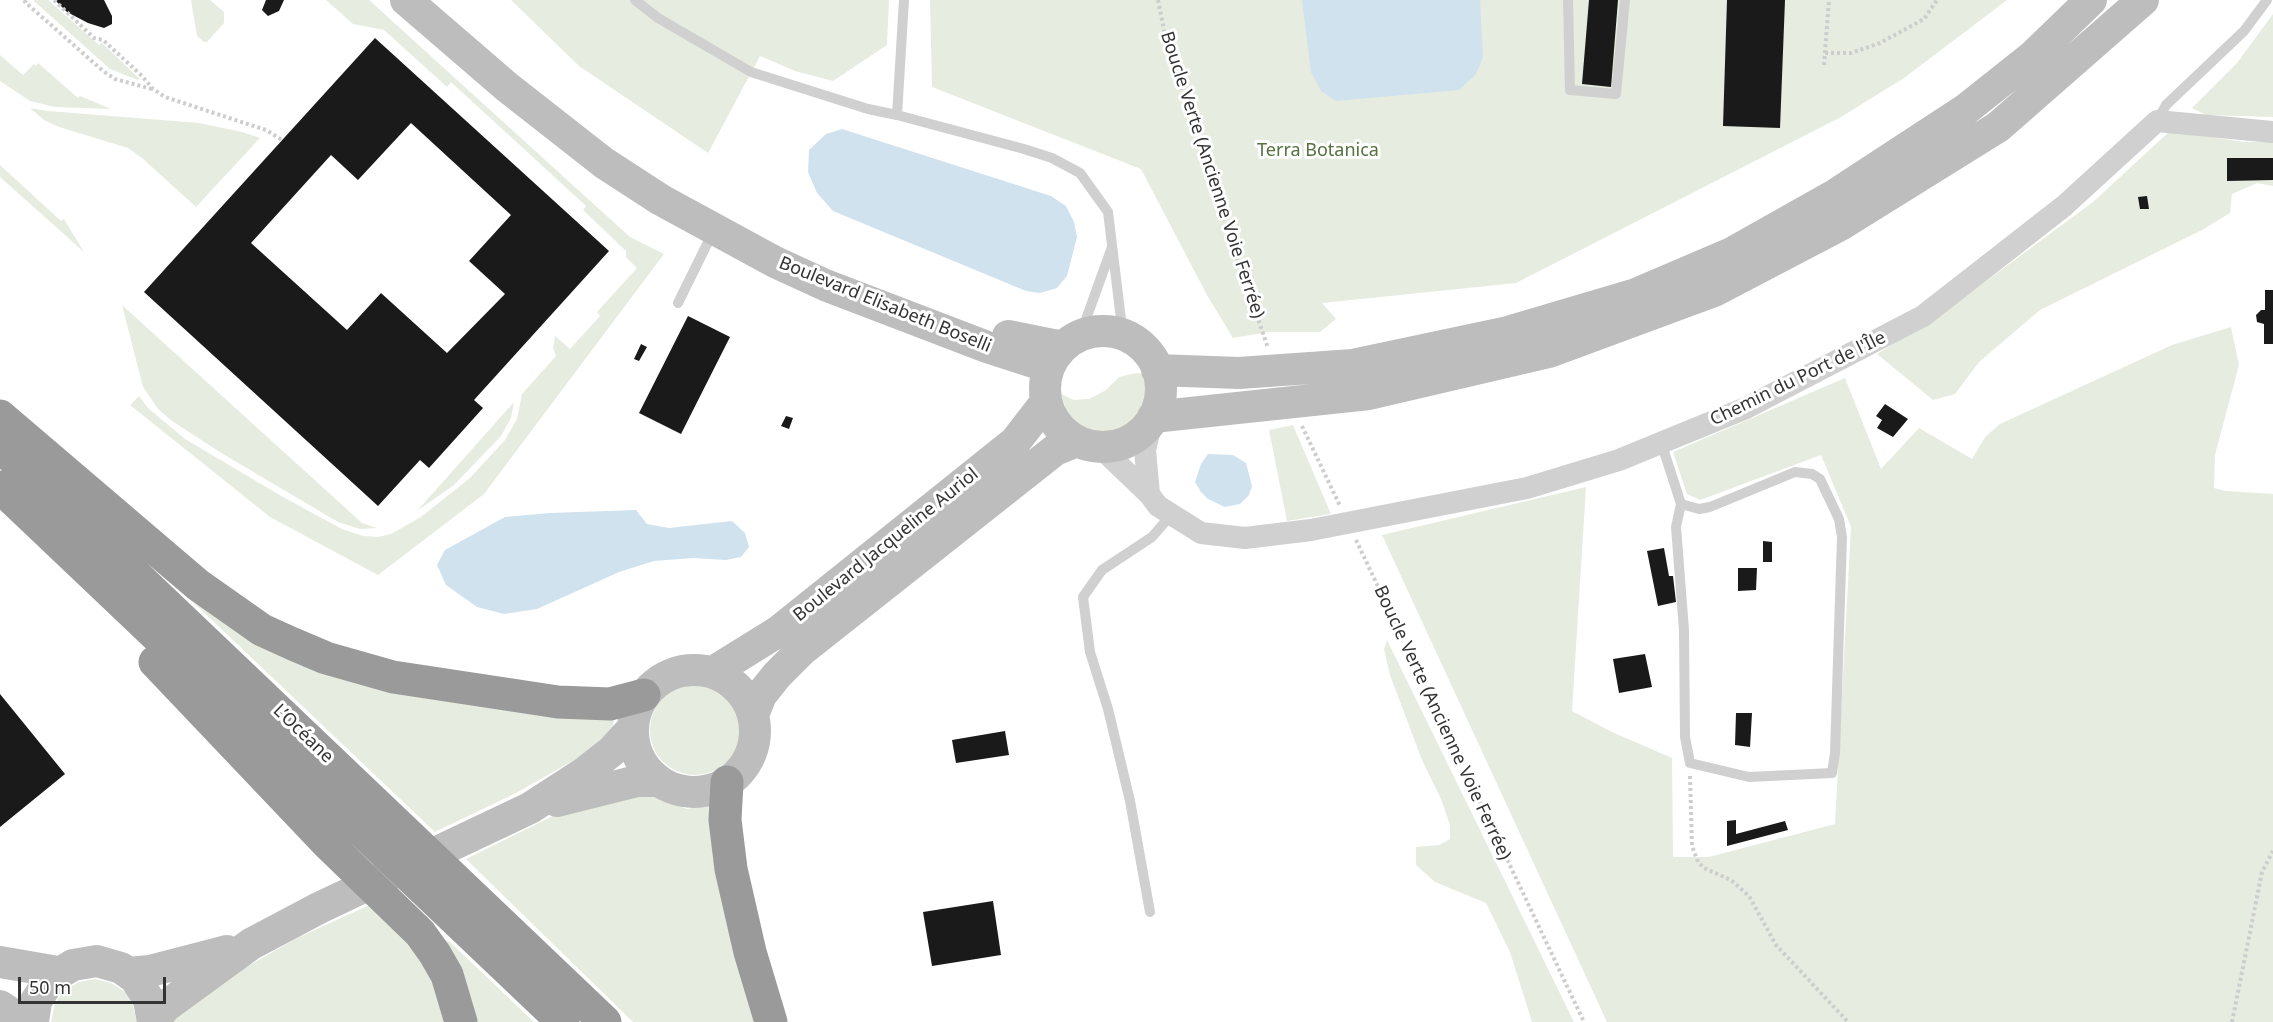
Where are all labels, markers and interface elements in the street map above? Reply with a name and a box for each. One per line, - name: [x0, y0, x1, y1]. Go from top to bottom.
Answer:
- street label: Boucle Verte (Ancienne Voie Ferrée): [1155, 29, 1269, 321]
- park label: Terra Botanica: [1257, 140, 1379, 162]
- street label: Boulevard Elisabeth Boselli: [776, 252, 994, 358]
- street label: Chemin du Port de l'Île: [1707, 327, 1889, 431]
- street label: Boulevard Jacqueline Auriol: [789, 464, 983, 626]
- street label: Boucle Verte (Ancienne Voie Ferrée): [1369, 582, 1515, 864]
- street label: L’Océane: [268, 700, 338, 768]
- scale bar: [21, 965, 170, 1003]
- text: 50 m: [29, 975, 71, 999]

